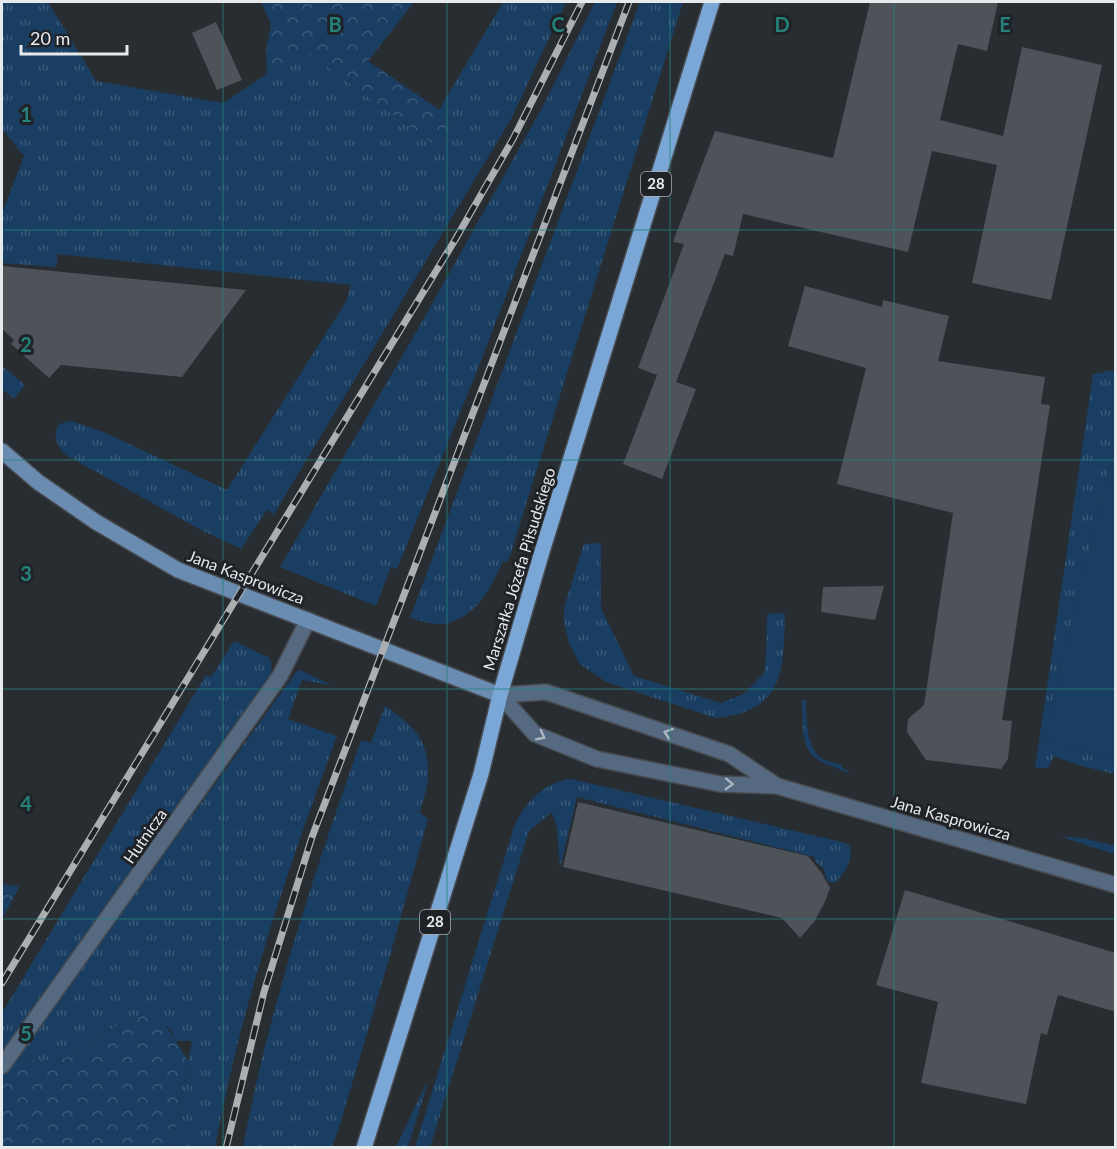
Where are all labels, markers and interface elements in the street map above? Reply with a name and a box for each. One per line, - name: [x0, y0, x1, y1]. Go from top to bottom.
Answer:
- text: B: [328, 12, 342, 36]
- text: C: [551, 12, 565, 36]
- text: D: [774, 12, 790, 36]
- text: E: [999, 12, 1011, 36]
- scale bar: [21, 18, 128, 56]
- text: 20 m: [30, 27, 70, 49]
- text: 1: [20, 102, 32, 126]
- road number: 28: [641, 172, 671, 196]
- text: 2: [20, 332, 32, 356]
- street label: Marszałka Józefa Piłsudskiego: [479, 465, 558, 673]
- street label: Jana Kasprowicza: [185, 546, 307, 608]
- text: 3: [20, 561, 32, 585]
- one-way arrow: [535, 728, 546, 740]
- one-way arrow: [663, 728, 674, 741]
- one-way arrow: [724, 778, 733, 791]
- text: 4: [20, 791, 32, 815]
- street label: Jana Kasprowicza: [889, 791, 1013, 844]
- street label: Hutnicza: [119, 805, 170, 867]
- road number: 28: [420, 910, 450, 934]
- text: 5: [20, 1021, 32, 1045]

